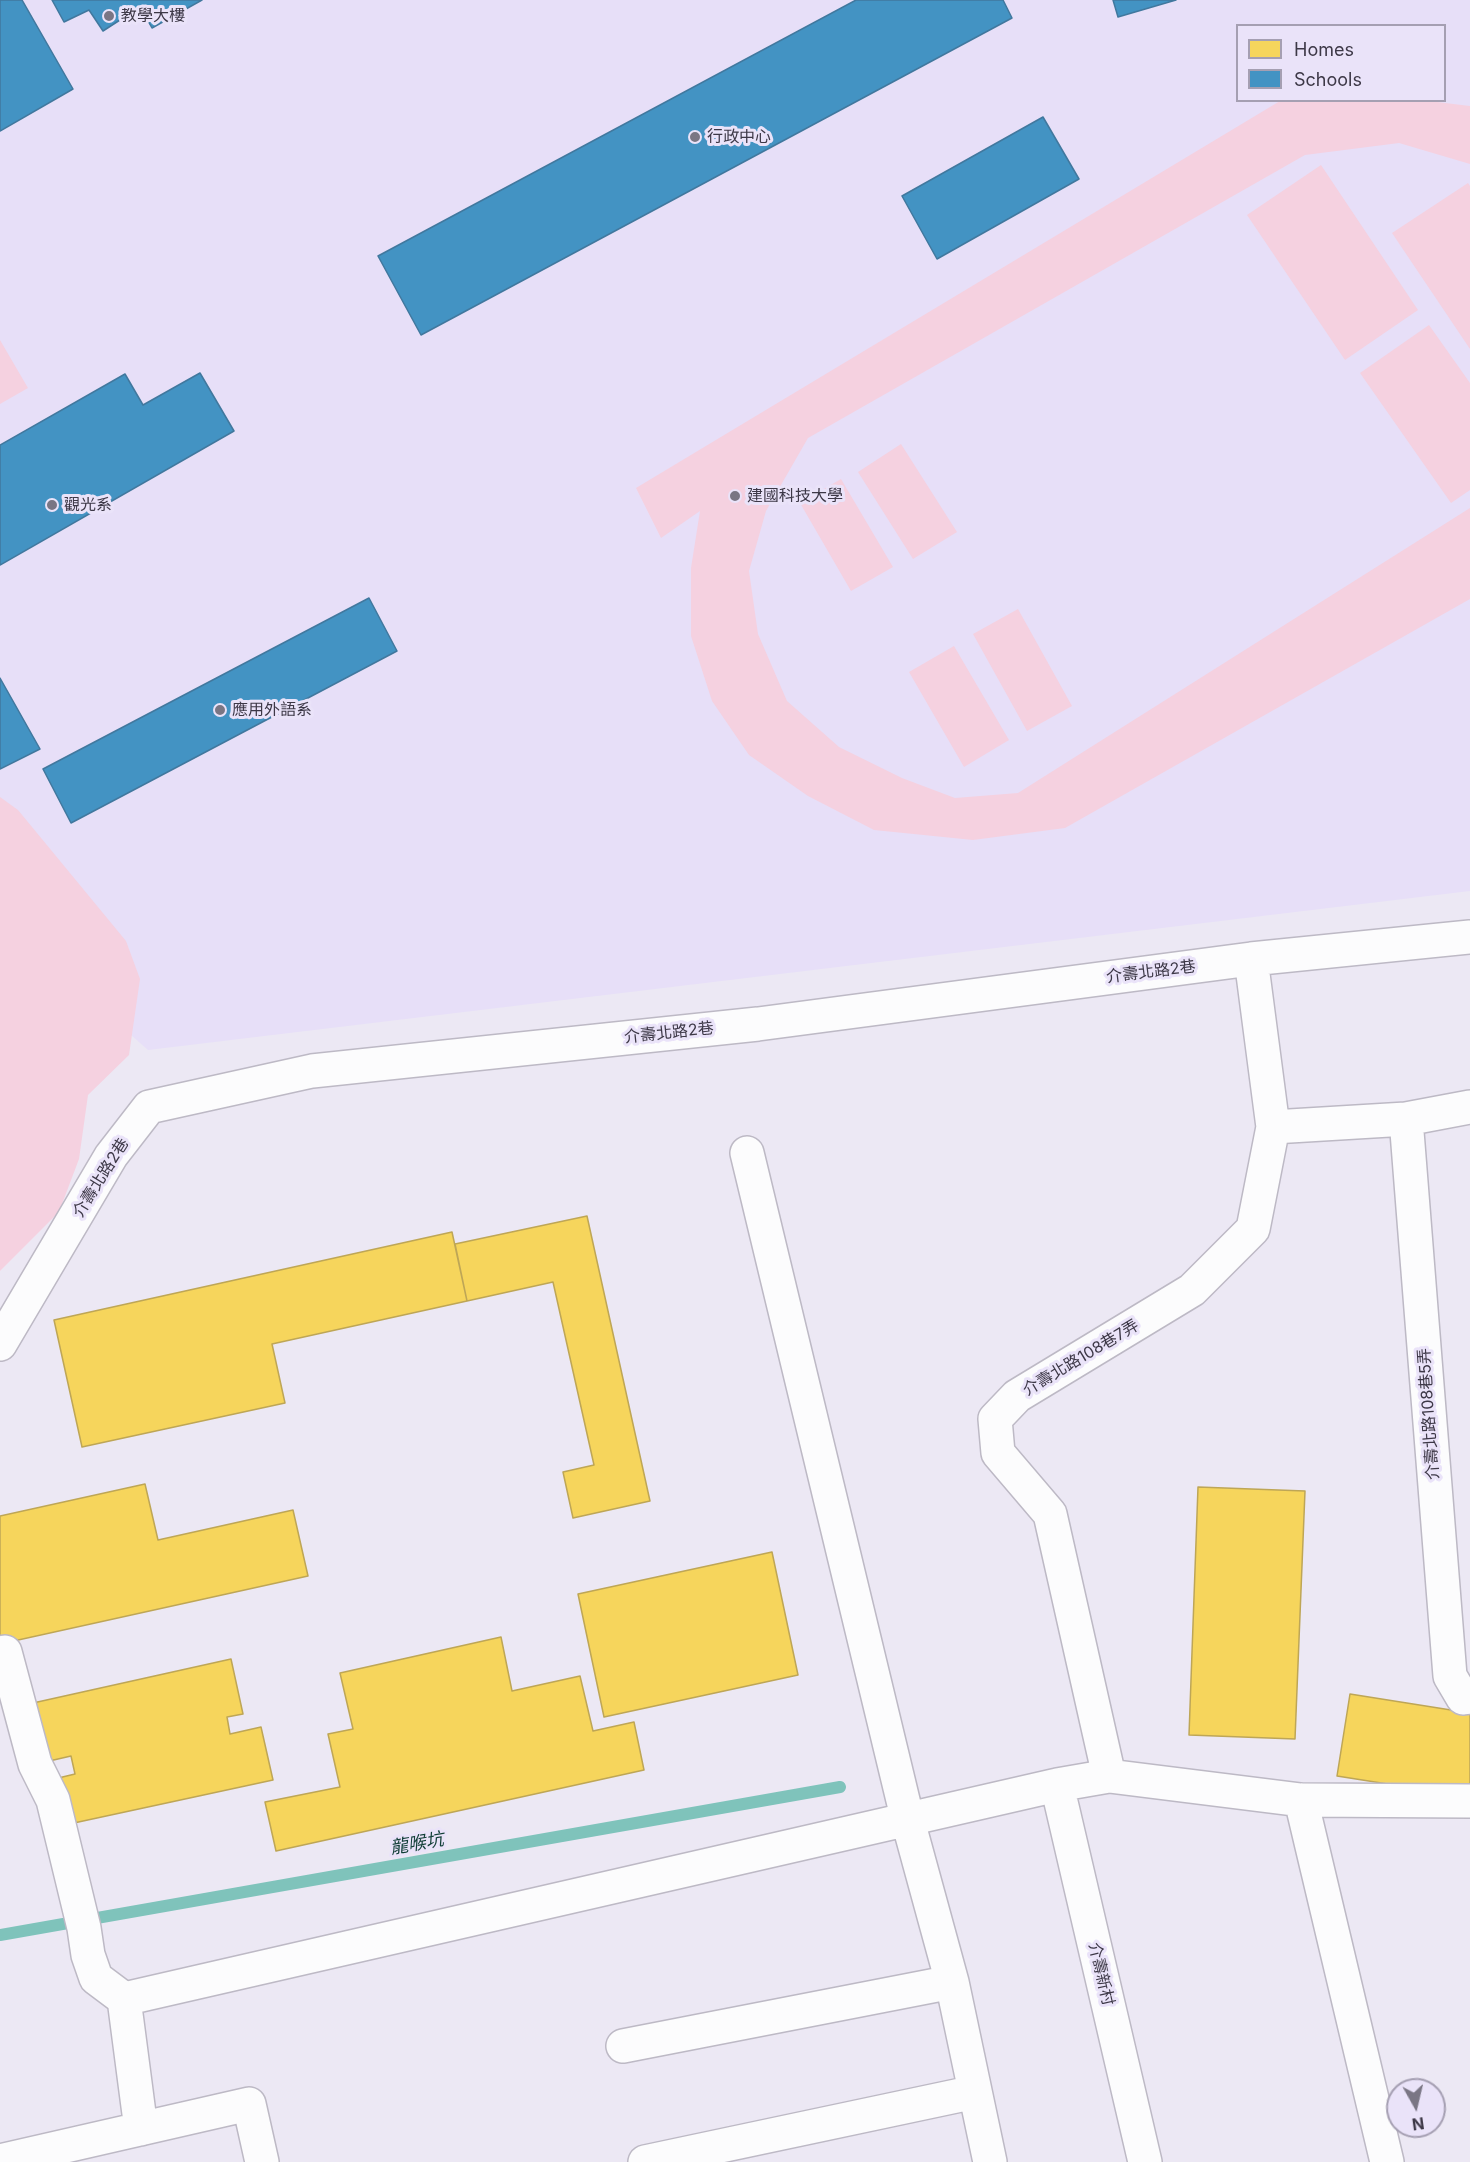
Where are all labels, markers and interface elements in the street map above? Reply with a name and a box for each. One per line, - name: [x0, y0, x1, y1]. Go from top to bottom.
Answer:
- place label: 教學大樓: [121, 6, 185, 26]
- marker: 教學大樓: [102, 9, 116, 23]
- legend: [1236, 24, 1446, 102]
- text: Homes: [1294, 39, 1354, 60]
- text: Schools: [1294, 69, 1362, 90]
- place label: 行政中心: [707, 127, 771, 147]
- marker: 行政中心: [688, 130, 702, 144]
- place label: 建國科技大學: [747, 486, 843, 506]
- marker: 建國科技大學: [728, 489, 742, 503]
- place label: 觀光系: [64, 495, 112, 515]
- marker: 觀光系: [45, 498, 59, 512]
- place label: 應用外語系: [232, 700, 312, 720]
- marker: 應用外語系: [213, 703, 227, 717]
- street label: 介壽北路2巷: [1105, 957, 1197, 987]
- street label: 介壽北路2巷: [623, 1019, 715, 1047]
- street label: 介壽北路2巷: [69, 1135, 133, 1221]
- street label: 介壽北路108巷7弄: [1020, 1316, 1142, 1400]
- street label: 介壽北路108巷5弄: [1415, 1347, 1443, 1481]
- water label: 龍喉坑: [389, 1829, 445, 1859]
- street label: 介壽新村: [1084, 1941, 1118, 2007]
- north arrow: [1386, 2078, 1446, 2138]
- text: N: [1411, 2113, 1426, 2135]

